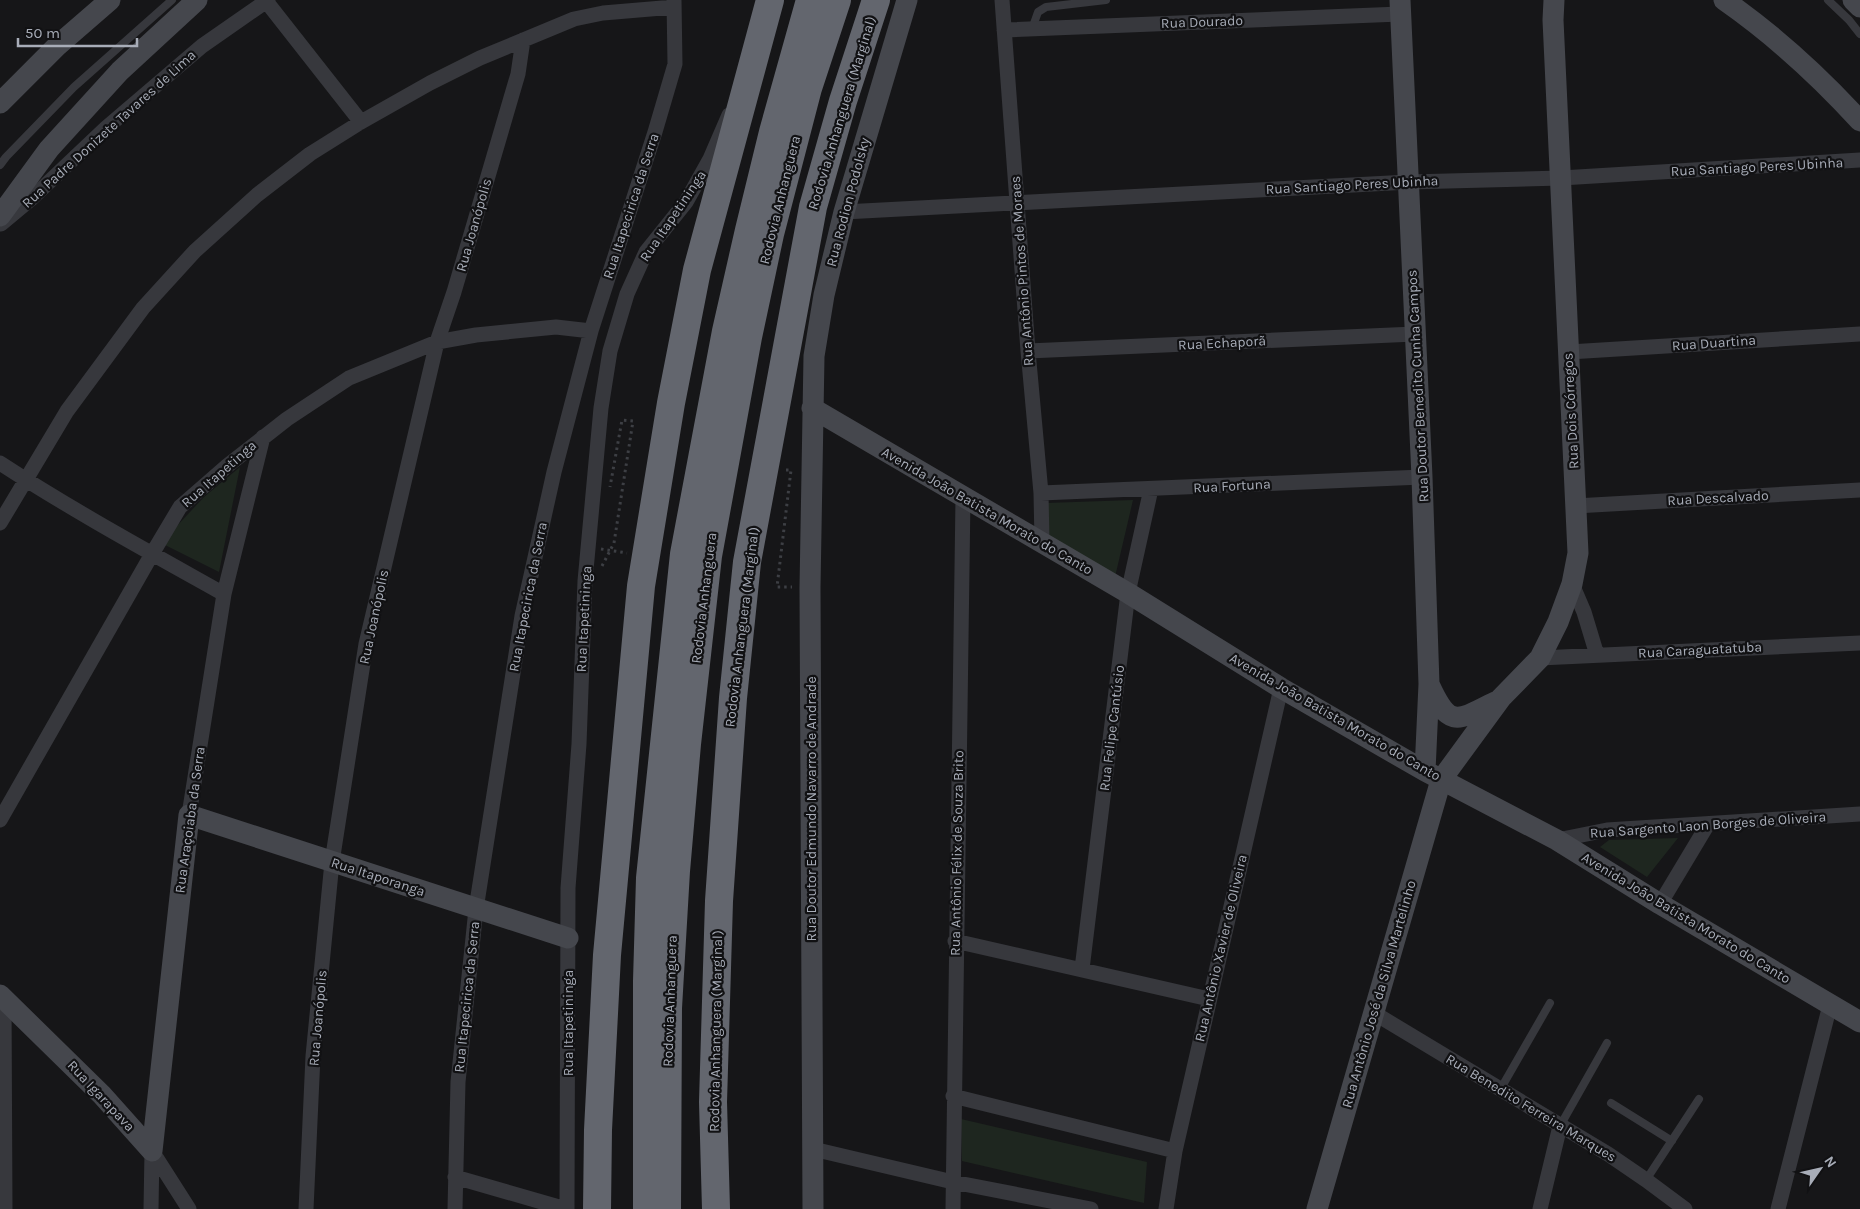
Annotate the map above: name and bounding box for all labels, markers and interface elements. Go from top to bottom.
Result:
street label: Rua Dourado [1161,12,1243,32]
street label: Rodovia Anhanguera (Marginal) [804,14,880,212]
scale bar [18,15,136,47]
text: 50 m [25,24,60,42]
street label: Rua Padre Donizete Tavares de Lima [19,46,199,212]
street label: Rua Itapecirica da Serra [599,131,663,281]
street label: Rodovia Anhanguera [756,134,804,266]
street label: Rua Rodion Podolsky [823,135,874,268]
street label: Rua Santiago Peres Ubinha [1670,154,1844,180]
street label: Rua Itapetininga [636,167,710,265]
street label: Rua Santiago Peres Ubinha [1265,172,1439,198]
street label: Rua Antônio Pintos de Moraes [1007,175,1037,367]
street label: Rua Joanópolis [453,176,495,274]
street label: Rua Doutor Benedito Cunha Campos [1403,269,1433,503]
street label: Rua Echaporã [1178,332,1266,354]
street label: Rua Duartina [1671,332,1757,354]
street label: Rua Dois Córregos [1559,352,1583,470]
street label: Rua Itapetinga [178,437,260,511]
street label: Avenida João Batista Morato do Canto [878,443,1096,579]
street label: Rua Fortuna [1193,475,1271,497]
street label: Rua Descalvado [1667,487,1769,509]
street label: Rua Itapecirica da Serra [505,521,551,673]
street label: Rodovia Anhanguera (Marginal) [721,526,763,728]
street label: Rodovia Anhanguera [688,532,720,664]
street label: Rua Itapetininga [573,565,595,673]
street label: Rua Joanópolis [356,568,392,666]
street label: Rua Caraguatatuba [1638,638,1762,662]
street label: Avenida João Batista Morato do Canto [1226,649,1444,785]
street label: Rua Felipe Cantúsio [1096,664,1128,792]
street label: Rua Doutor Edmundo Navarro de Andrade [803,676,820,942]
street label: Rua Araçoiaba da Serra [171,746,209,894]
street label: Rua Antônio Félix de Souza Brito [947,750,967,956]
street label: Rua Sargento Laon Borges de Oliveira [1589,808,1827,842]
street label: Avenida João Batista Morato do Canto [1578,849,1794,987]
street label: Rua Antônio Xavier de Oliveira [1191,853,1251,1043]
street label: Rua Itaporanga [329,854,427,900]
street label: Rua Antônio José da Silva Martelinho [1338,878,1420,1110]
street label: Rua Itapecirica da Serra [451,921,483,1073]
street label: Rodovia Anhanguera (Marginal) [706,930,726,1132]
street label: Rodovia Anhanguera [659,935,681,1067]
street label: Rua Joanópolis [305,969,331,1067]
street label: Rua Itapetininga [560,970,577,1076]
street label: Rua Benedito Ferreira Marques [1443,1050,1619,1166]
street label: Rua Igarapava [64,1057,138,1135]
north arrow [1795,1144,1845,1194]
text: N [1821,1153,1840,1171]

